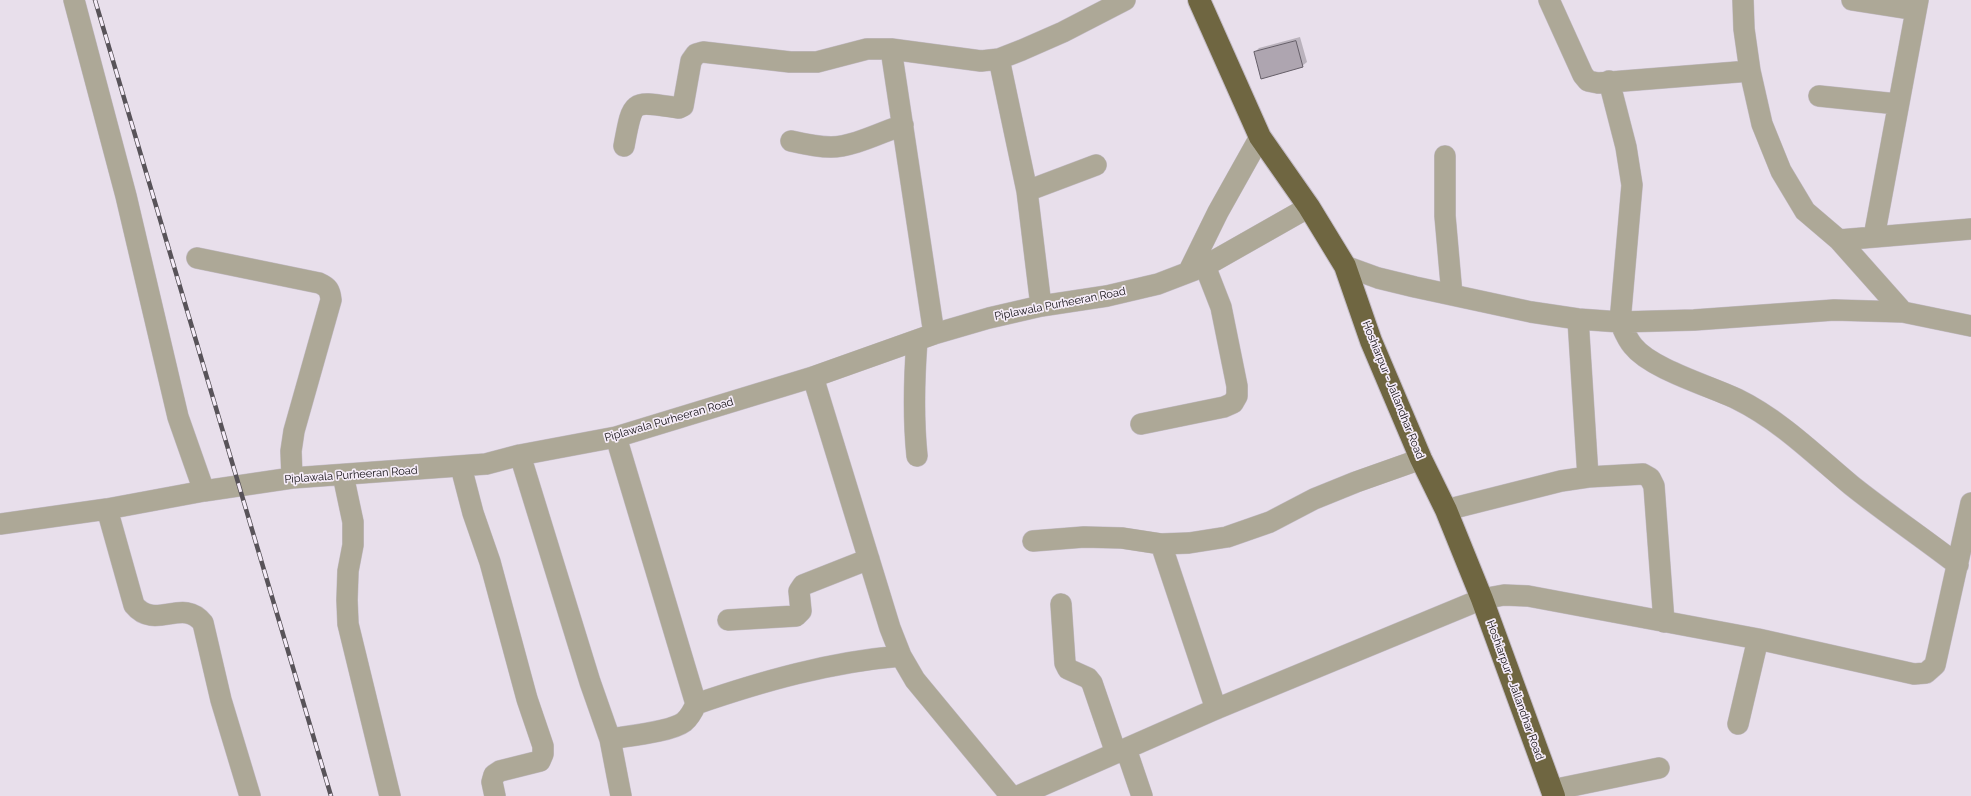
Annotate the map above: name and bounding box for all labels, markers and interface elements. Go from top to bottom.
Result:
street label: Piplawala Purheeran Road [993,285,1127,323]
street label: Hoshiarpur - Jallandhar Road [1359,319,1427,461]
street label: Piplawala Purheeran Road [603,395,735,445]
street label: Piplawala Purheeran Road [284,464,418,486]
street label: Hoshiarpur - Jallandhar Road [1484,618,1546,762]

